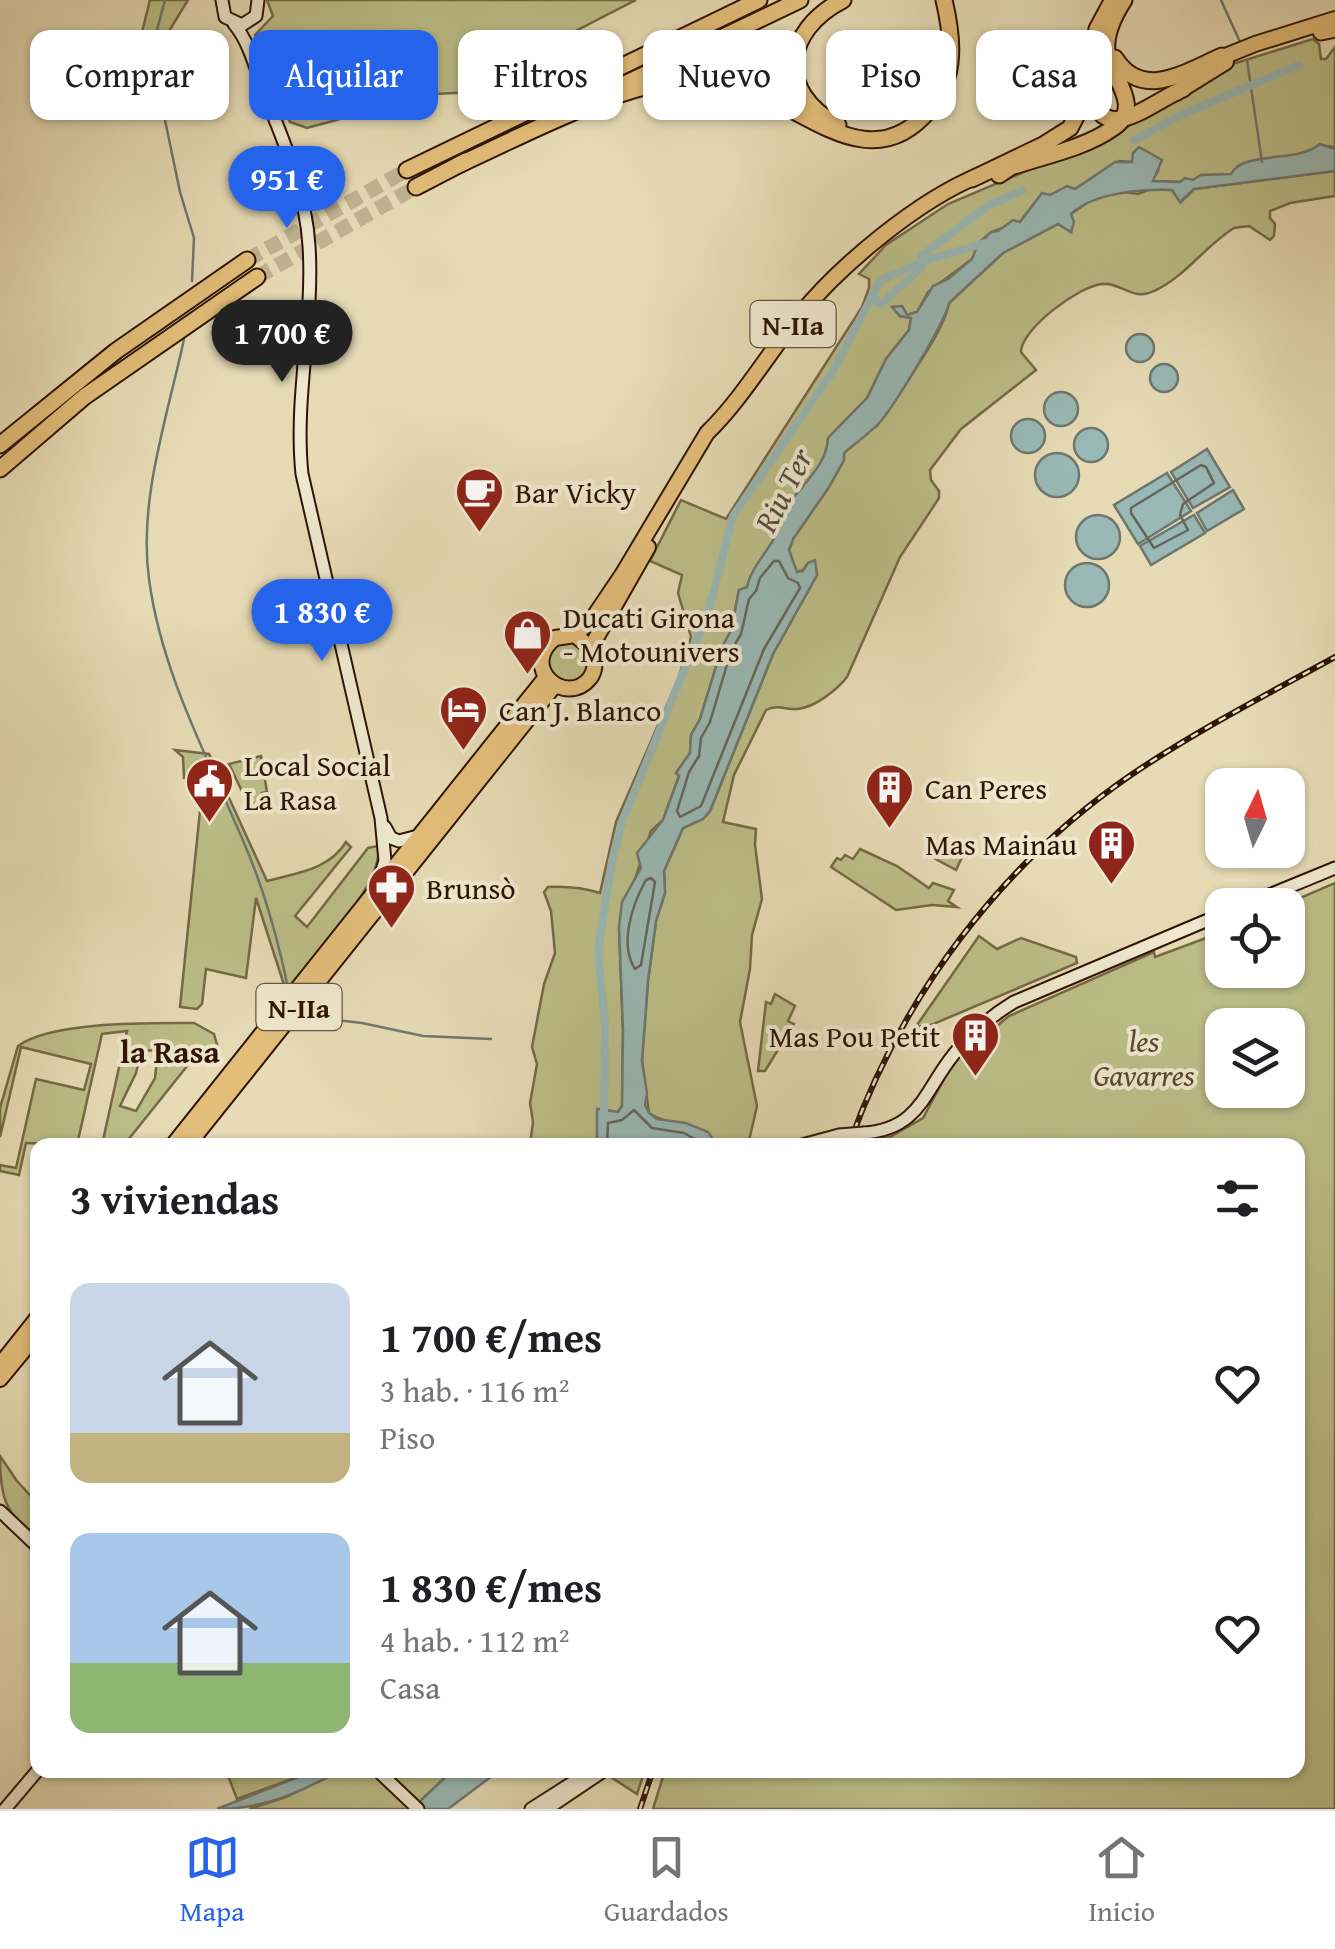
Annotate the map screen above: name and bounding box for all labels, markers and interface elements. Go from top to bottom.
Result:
chip: Comprar [30,30,229,120]
chip: Alquilar [249,30,438,120]
chip: Filtros [458,30,623,120]
chip: Nuevo [643,30,806,120]
chip: Piso [826,30,956,120]
chip: Casa [976,30,1112,120]
pin: 951 € [217,146,357,231]
text: 951 € [250,155,324,202]
pin: 1 700 € [190,300,374,385]
road number: N-IIa [750,301,836,347]
text: 1 700 € [234,309,330,356]
water label: Riu Ter [741,439,825,541]
cafe icon: Bar Vicky [454,466,506,534]
place label: Bar Vicky [515,470,636,514]
pin: 1 830 € [230,579,414,664]
text: 1 830 € [274,588,370,635]
place label: Ducati Girona - Motounivers [563,595,740,673]
shop icon: Ducati Girona - Motounivers [502,608,554,676]
hotel icon: Can J. Blanco [438,684,490,752]
place label: Can J. Blanco [499,688,661,732]
place label: Local Social La Rasa [244,743,391,821]
public building icon: Local Social La Rasa [183,756,235,824]
building icon: Can Peres [864,762,916,830]
place label: Can Peres [925,766,1047,810]
north arrow [1205,768,1305,868]
map controls [1205,768,1305,1108]
building icon: Mas Mainau [1086,818,1138,886]
place label: Mas Mainau [925,822,1078,866]
pharmacy icon: Brunsò [365,862,417,930]
place label: Brunsò [426,866,516,910]
button: locate [1205,888,1305,988]
road number: N-IIa [256,984,342,1030]
button: layers [1205,1008,1305,1108]
building icon: Mas Pou Petit [949,1010,1001,1078]
place label: Mas Pou Petit [769,1014,940,1058]
park label: les Gavarres [1093,1019,1195,1097]
district label: la Rasa [120,1028,220,1075]
text: 3 viviendas [70,1168,279,1229]
icon: filters [1210,1171,1265,1226]
text: 1 700 €/mes [380,1306,602,1367]
icon: home [150,1323,270,1443]
icon: heart [1210,1356,1265,1411]
text: 3 hab. · 116 m² [380,1367,569,1414]
text: Piso [380,1414,435,1461]
text: 1 830 €/mes [380,1556,602,1617]
icon: home [150,1573,270,1693]
icon: heart [1210,1606,1265,1661]
text: 4 hab. · 112 m² [380,1617,569,1664]
text: Casa [380,1664,440,1711]
tab: Mapa [180,1830,244,1931]
tab: Guardados [604,1830,729,1931]
tab: Inicio [1088,1830,1155,1931]

